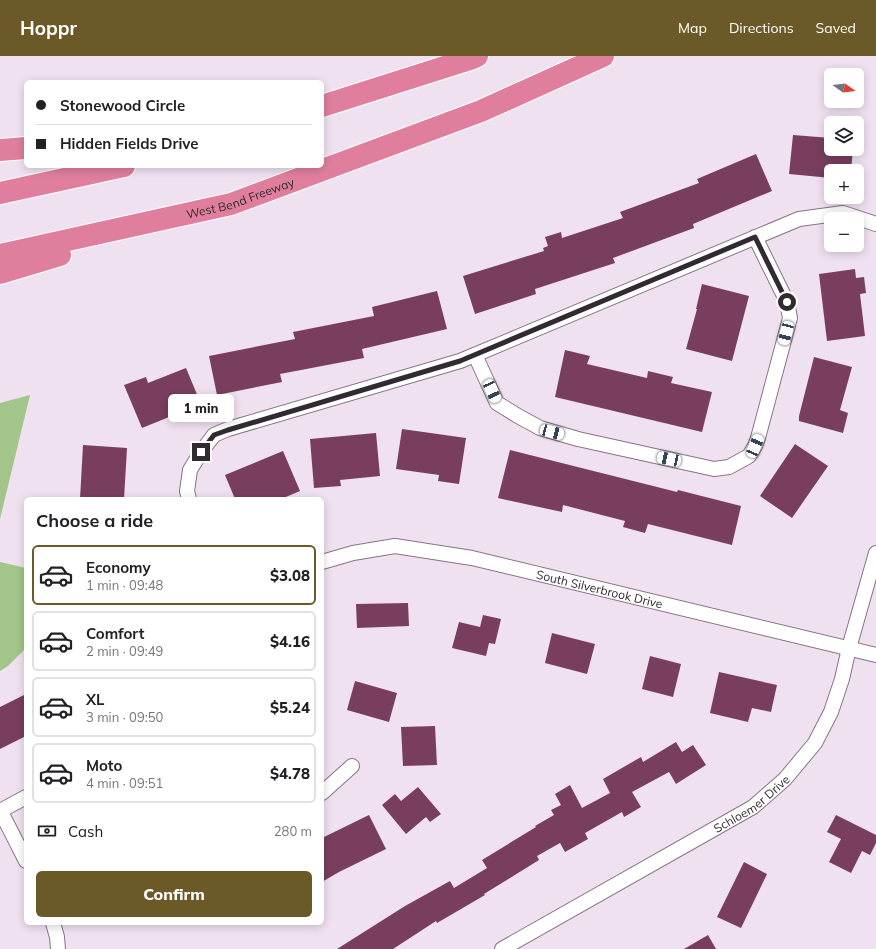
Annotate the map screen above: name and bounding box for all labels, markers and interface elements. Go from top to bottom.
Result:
text: Hoppr [20,16,77,40]
text: Map [678,19,707,37]
text: Directions [729,19,794,37]
text: Saved [816,19,856,37]
north arrow [824,68,864,108]
map controls [824,68,864,252]
text: Stonewood Circle [60,96,185,115]
button: layers [824,116,864,156]
text: Hidden Fields Drive [60,134,199,153]
button: + [824,164,864,204]
street label: West Bend Freeway [185,174,297,221]
button: − [824,212,864,252]
route start [778,293,796,311]
car [777,320,795,346]
car [481,378,503,404]
callout: 1 min [168,394,234,422]
text: 1 min [184,400,218,416]
car [539,423,565,441]
car [745,433,765,459]
route end [192,443,210,461]
car [656,451,682,467]
text: Choose a ride [36,509,153,532]
icon: car [38,557,74,593]
text: Economy [86,558,151,577]
text: $3.08 [270,566,310,585]
street label: South Silverbrook Drive [535,566,664,611]
text: 1 min · 09:48 [86,577,163,593]
icon: car [38,623,74,659]
text: Comfort [86,624,144,643]
text: $4.16 [270,632,310,651]
text: 2 min · 09:49 [86,643,163,659]
icon: car [38,689,74,725]
text: XL [86,690,104,709]
text: $5.24 [270,698,310,717]
text: 3 min · 09:50 [86,709,163,725]
icon: car [38,755,74,791]
text: Moto [86,756,122,775]
text: $4.78 [270,764,310,783]
street label: Schloemer Drive [711,771,792,835]
text: 4 min · 09:51 [86,775,163,791]
icon: cash [36,820,58,842]
text: Cash [68,822,103,841]
text: 280 m [274,823,312,839]
button: Confirm [36,871,312,917]

